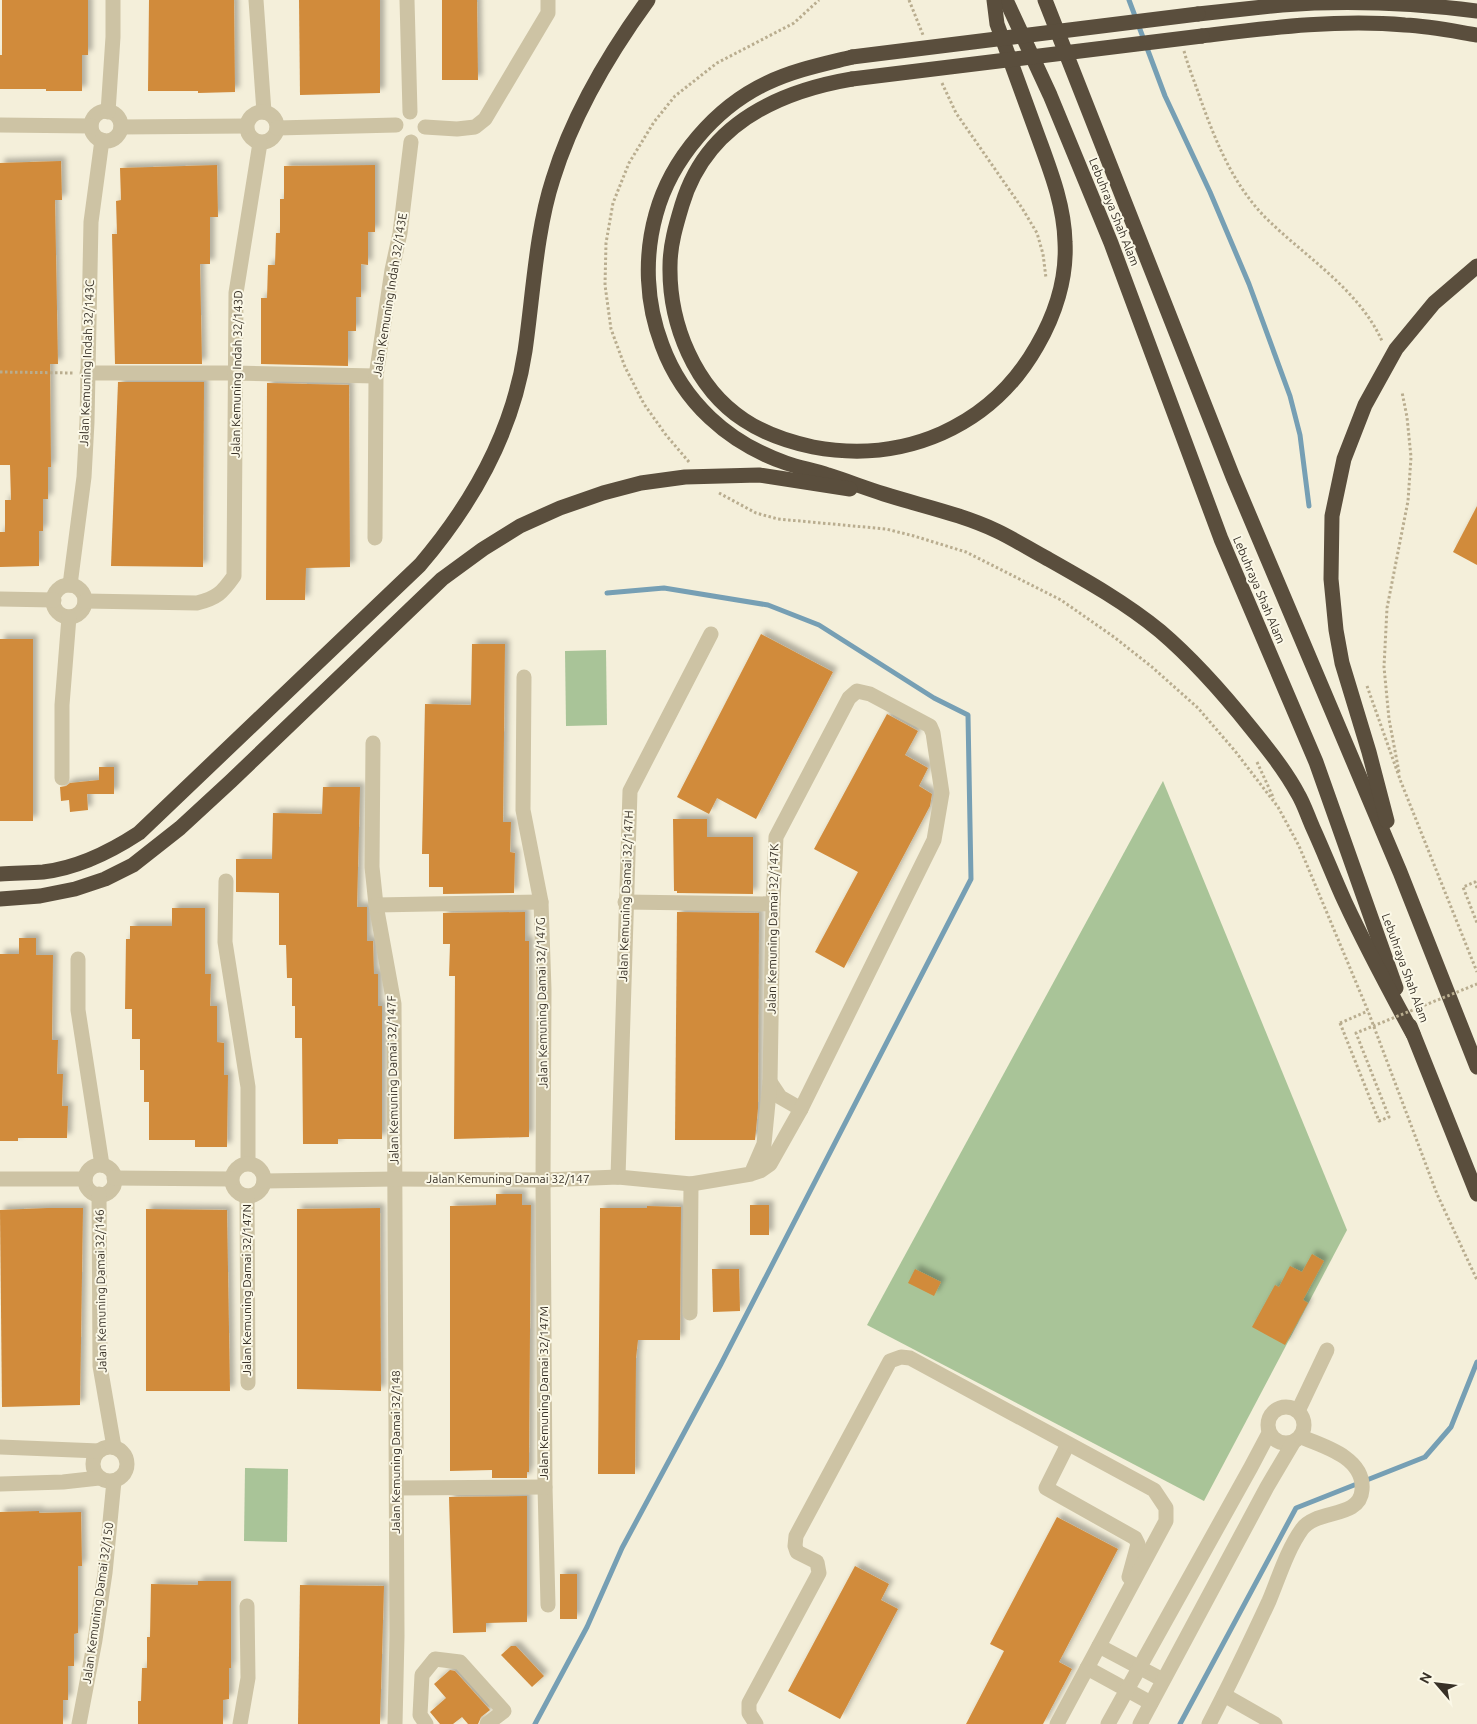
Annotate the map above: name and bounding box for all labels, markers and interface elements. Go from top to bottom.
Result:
street label: Lebuhraya Shah Alam [1087,156,1142,268]
street label: Jalan Kemuning Indah 32/143E [370,212,409,378]
street label: Jalan Kemuning Indah 32/143C [77,279,96,446]
street label: Jalan Kemuning Indah 32/143D [229,290,244,458]
street label: Lebuhraya Shah Alam [1231,534,1288,645]
street label: Jalan Kemuning Damai 32/147H [616,810,635,982]
street label: Jalan Kemuning Damai 32/147K [765,843,781,1014]
street label: Lebuhraya Shah Alam [1380,911,1431,1024]
street label: Jalan Kemuning Damai 32/147G [534,917,549,1089]
street label: Jalan Kemuning Damai 32/147F [385,995,400,1165]
street label: Jalan Kemuning Damai 32/147 [426,1172,590,1185]
street label: Jalan Kemuning Damai 32/147N [240,1204,253,1376]
street label: Jalan Kemuning Damai 32/146 [93,1209,108,1373]
street label: Jalan Kemuning Damai 32/147M [537,1306,550,1480]
street label: Jalan Kemuning Damai 32/148 [389,1370,402,1534]
street label: Jalan Kemuning Damai 32/150 [80,1521,115,1685]
north arrow [1412,1659,1462,1709]
text: N [1416,1670,1435,1686]

